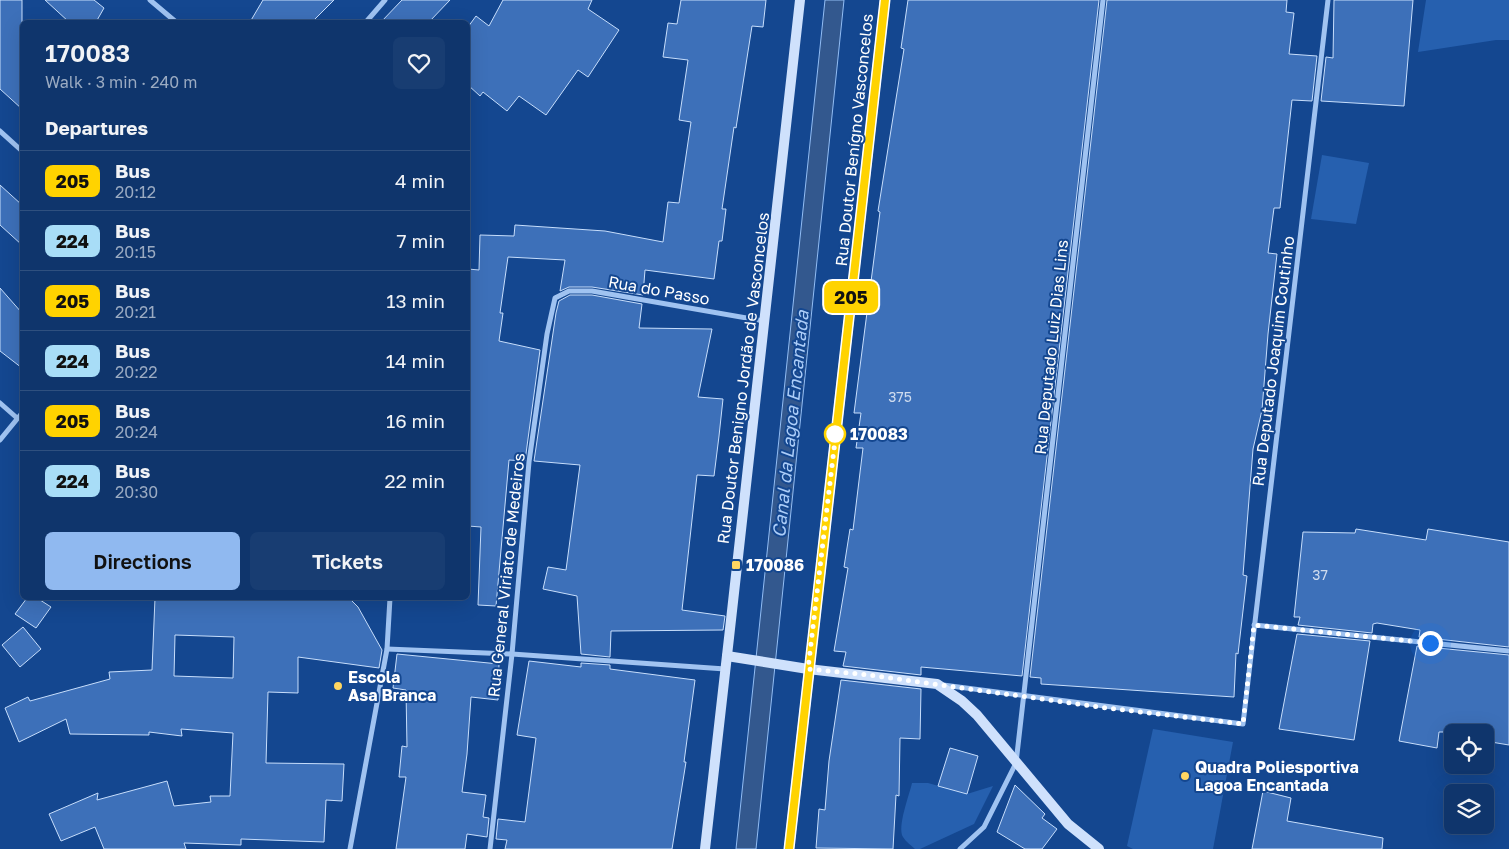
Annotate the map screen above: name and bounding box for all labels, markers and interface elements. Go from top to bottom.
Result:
street label: Rua Doutor Benígno Vasconcelos [831,13,877,267]
button: heart [393,37,445,89]
text: 170083 [45,38,130,67]
text: Walk · 3 min · 240 m [45,72,197,92]
text: Departures [45,116,148,139]
text: Bus [115,159,150,182]
text: 4 min [395,169,445,192]
text: 205 [56,170,89,192]
text: 20:12 [115,182,156,202]
street label: Rua Doutor Benigno Jordão de Vasconcelos [713,211,773,545]
text: Bus [115,219,150,242]
text: 7 min [397,229,445,252]
text: 224 [56,230,89,252]
street label: Rua Deputado Joaquim Coutinho [1248,235,1298,487]
street label: Rua Deputado Luiz Dias Lins [1030,239,1072,455]
text: 20:15 [115,242,156,262]
street label: Rua do Passo [607,271,711,309]
text: Bus [115,279,150,302]
line badge: 205 [822,281,880,313]
text: 205 [834,286,868,308]
text: 13 min [386,289,445,312]
text: 205 [56,290,89,312]
text: 20:21 [115,302,156,322]
water label: Canal da Lagoa Encantada [767,308,813,539]
text: Bus [115,339,150,362]
text: 14 min [386,349,445,372]
text: 224 [56,350,89,372]
text: 20:22 [115,362,158,382]
house number: 375 [888,388,912,405]
text: Bus [115,399,150,422]
text: 16 min [386,409,445,432]
text: 205 [56,410,89,432]
text: 20:24 [115,422,158,442]
marker: 170083 [824,423,846,445]
place label: 170083 [850,424,908,444]
street label: Rua General Viriato de Medeiros [483,452,529,698]
text: Bus [115,459,150,482]
text: 22 min [385,469,445,492]
text: 224 [56,470,89,492]
text: 20:30 [115,482,158,502]
button: Directions [45,532,240,590]
button: Tickets [250,532,445,590]
place label: 170086 [746,555,804,575]
marker: 170086 [730,559,742,571]
house number: 37 [1312,566,1328,583]
your location [1418,631,1443,656]
place label: Escola Asa Branca [348,667,436,705]
marker: Escola Asa Branca [332,680,344,692]
map controls [1444,724,1494,834]
button: locate [1444,724,1494,774]
place label: Quadra Poliesportiva Lagoa Encantada [1195,757,1359,795]
marker: Quadra Poliesportiva Lagoa Encantada [1179,770,1191,782]
button: layers [1444,784,1494,834]

